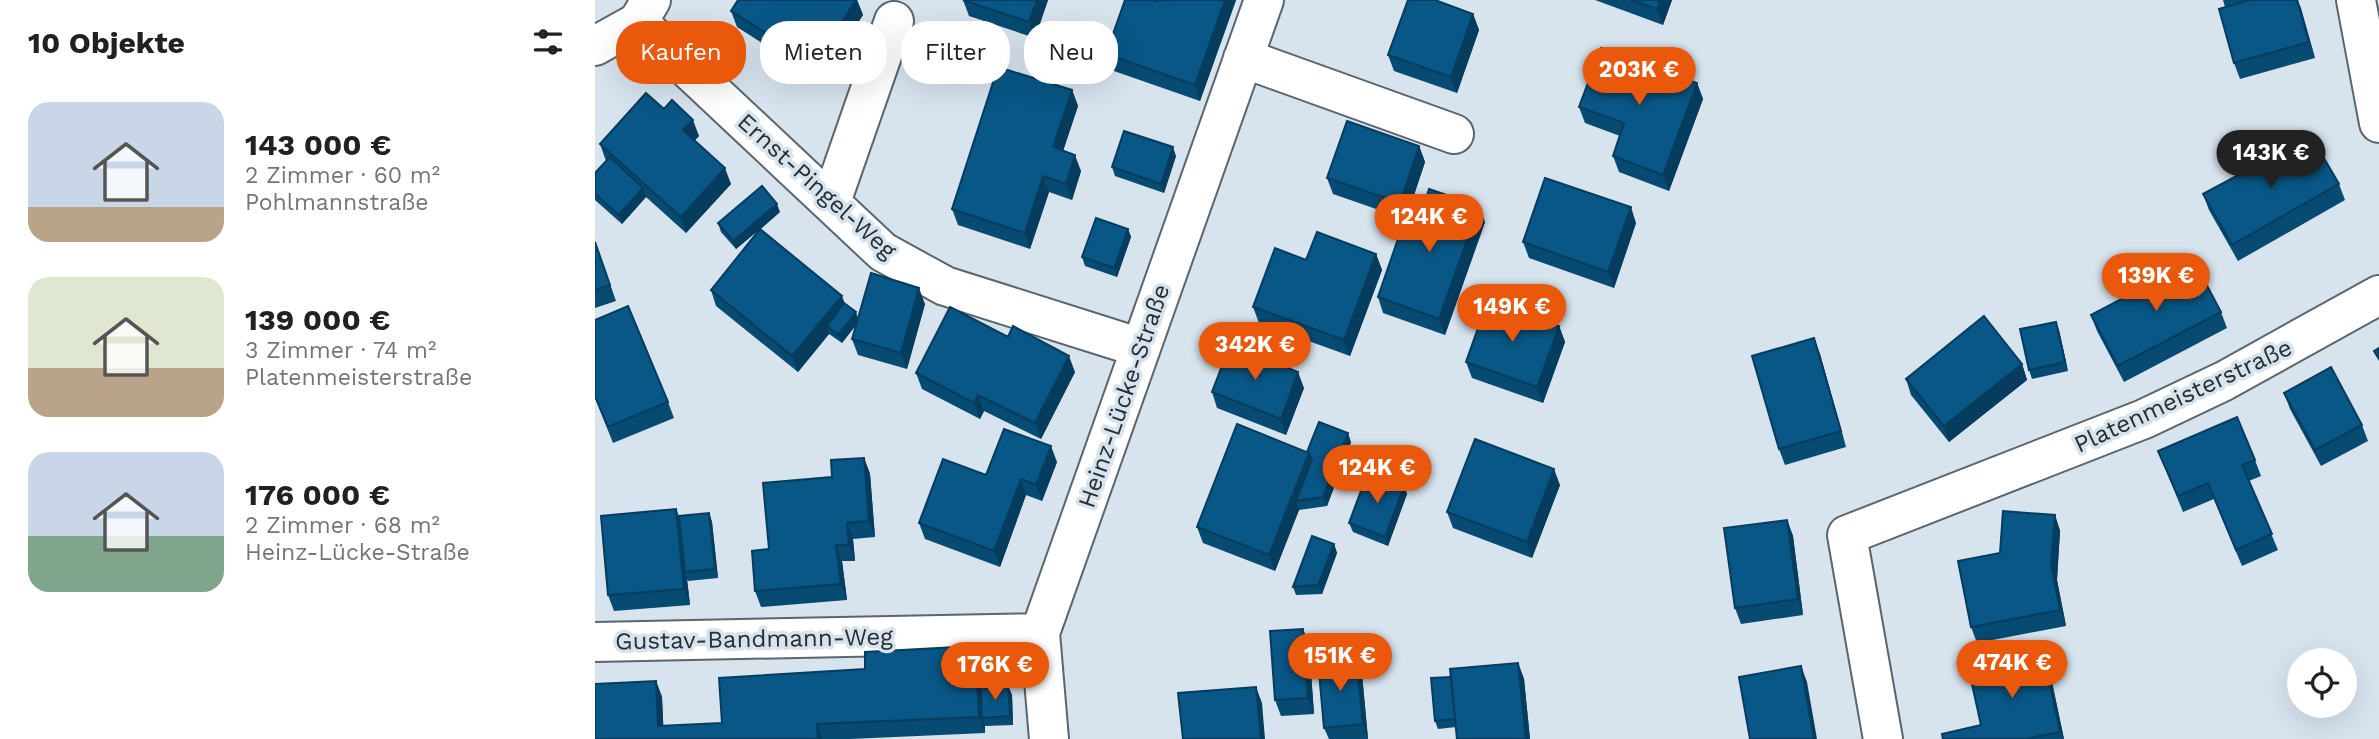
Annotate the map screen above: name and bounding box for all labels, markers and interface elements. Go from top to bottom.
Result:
chip: Kaufen [616,21,746,84]
chip: Mieten [760,21,887,84]
chip: Filter [901,21,1010,84]
chip: Neu [1024,21,1118,84]
icon: filters [529,23,567,61]
text: 10 Objekte [28,25,185,60]
pin: 203K € [1582,48,1696,107]
text: 203K € [1599,56,1679,83]
street label: Ernst-Pingel-Weg [732,107,902,265]
text: 143 000 € [245,127,391,162]
icon: home [84,130,168,214]
pin: 143K € [2214,130,2328,190]
text: 143K € [2233,139,2309,166]
text: 2 Zimmer · 60 m² [245,162,440,189]
text: Pohlmannstraße [245,189,429,216]
pin: 124K € [1372,194,1486,254]
text: 124K € [1391,203,1467,230]
pin: 139K € [2099,254,2213,313]
text: 139K € [2118,262,2194,289]
street label: Heinz-Lücke-Straße [1073,281,1175,511]
pin: 149K € [1455,284,1569,344]
text: 149K € [1473,293,1551,320]
text: 139 000 € [245,302,390,337]
icon: home [84,305,168,389]
pin: 342K € [1198,322,1312,382]
text: 342K € [1215,331,1295,358]
street label: Platenmeisterstraße [2070,333,2296,459]
text: 3 Zimmer · 74 m² [245,337,436,364]
text: Platenmeisterstraße [245,364,472,391]
pin: 124K € [1320,446,1434,505]
text: 124K € [1339,454,1415,481]
text: 176 000 € [245,477,390,512]
icon: home [84,480,168,564]
text: 2 Zimmer · 68 m² [245,512,440,539]
text: Heinz-Lücke-Straße [245,539,470,566]
street label: Gustav-Bandmann-Weg [615,623,893,655]
pin: 151K € [1283,634,1397,693]
pin: 474K € [1955,640,2069,700]
pin: 176K € [938,642,1052,702]
text: 151K € [1304,642,1376,669]
map controls [2287,648,2357,718]
button: locate [2287,648,2357,718]
text: 474K € [1972,649,2052,676]
text: 176K € [957,651,1033,678]

